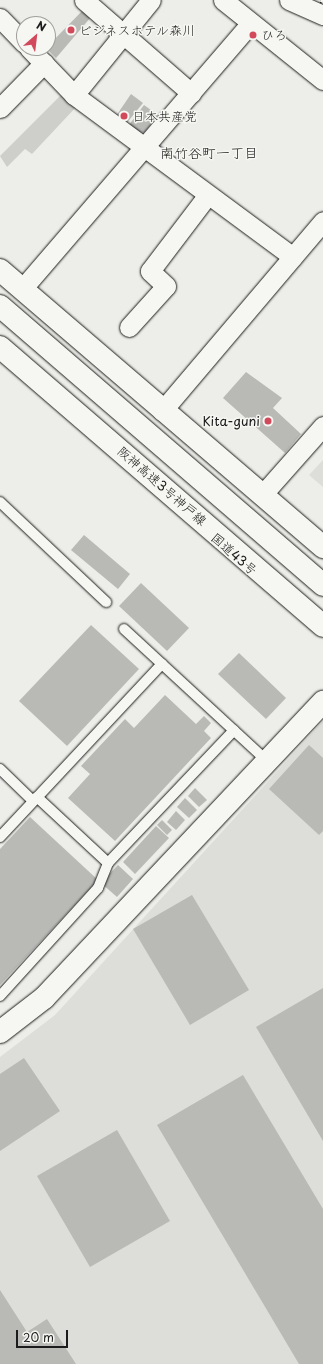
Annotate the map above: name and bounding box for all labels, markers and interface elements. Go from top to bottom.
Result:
north arrow [16,16,56,56]
text: N [34,16,49,35]
place label: ビジネスホテル森川 [79,22,196,38]
marker: ビジネスホテル森川 [66,25,76,35]
place label: ひろ [261,27,287,43]
marker: ひろ [248,30,258,40]
place label: 日本共産党 [132,108,197,124]
marker: 日本共産党 [119,111,129,121]
district label: 南竹谷町一丁目 [160,145,258,161]
place label: Kita-guni [202,413,260,429]
marker: Kita-guni [263,416,273,426]
street label: 阪神高速3号神戸線 [114,443,210,529]
street label: 国道43号 [208,530,260,578]
scale bar [18,1322,70,1348]
text: 20 m [23,1328,54,1346]

